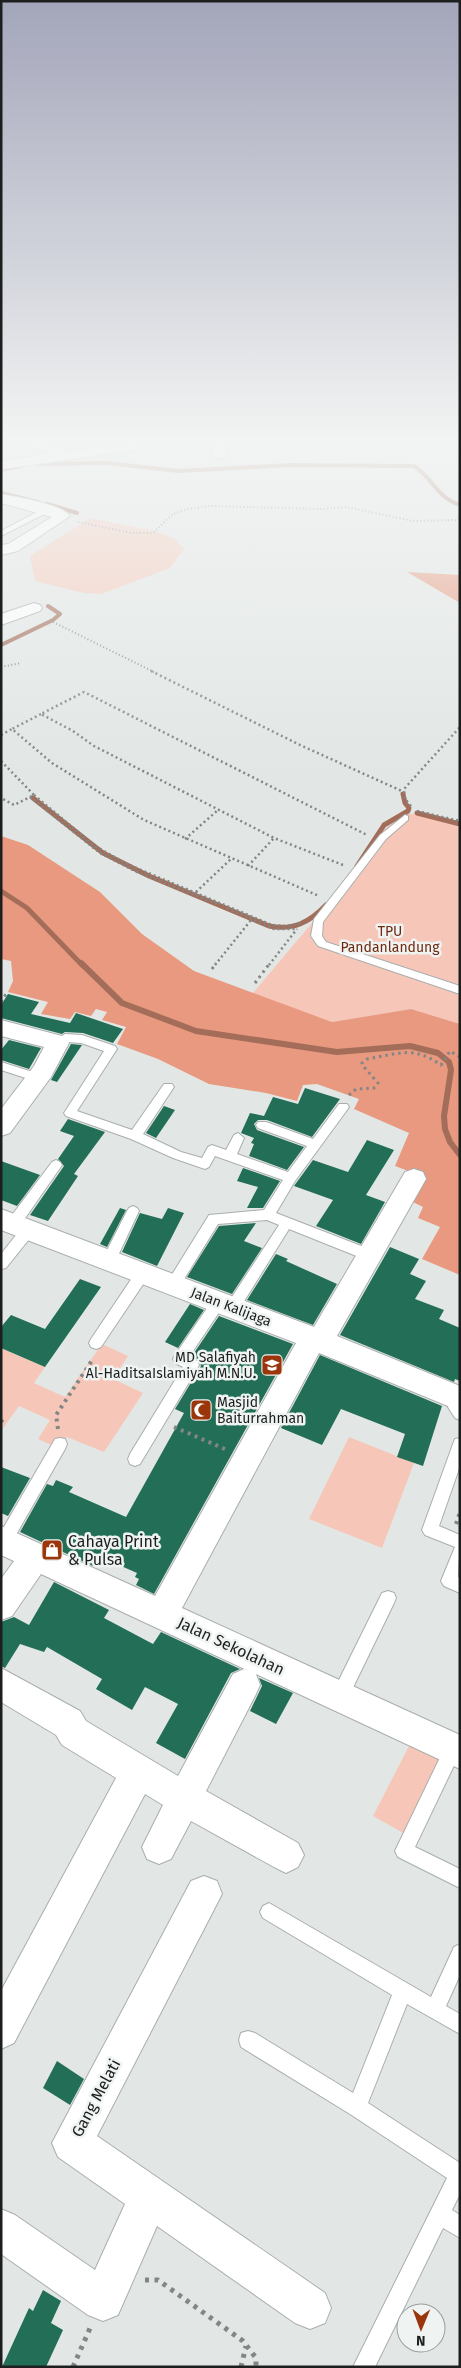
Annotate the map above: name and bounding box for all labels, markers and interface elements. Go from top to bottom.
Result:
park label: TPU Pandanlandung [340,923,440,956]
street label: Jalan Kalijaga [188,1284,274,1330]
place label: MD Salafiyah Al-HaditsaIslamiyah M.N.U. [86,1349,256,1382]
school or university icon: MD Salafiyah Al-HaditsaIslamiyah M.N.U. [260,1353,284,1377]
place label: Masjid Baiturrahman [217,1394,304,1427]
mosque icon: Masjid Baiturrahman [189,1398,213,1422]
place label: Cahaya Print & Pulsa [68,1532,159,1569]
shop icon: Cahaya Print & Pulsa [40,1538,64,1562]
street label: Jalan Sekolahan [174,1613,288,1679]
street label: Gang Melati [68,2056,124,2140]
north arrow [396,2303,446,2353]
text: N [416,2332,426,2349]

